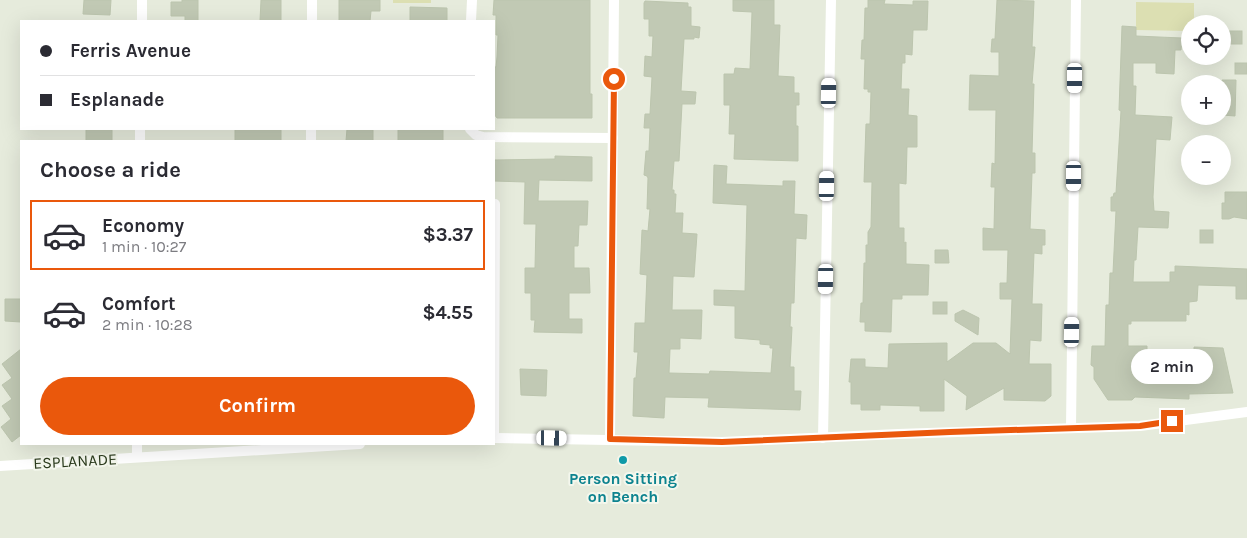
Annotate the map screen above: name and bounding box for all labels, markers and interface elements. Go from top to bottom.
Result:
map controls [1181,15,1231,185]
button: locate [1181,15,1231,65]
text: Ferris Avenue [70,40,191,62]
car [1067,63,1082,93]
route start [603,68,625,90]
button: + [1181,75,1231,125]
car [821,78,836,108]
text: Esplanade [70,89,164,111]
button: − [1181,135,1231,185]
text: Choose a ride [40,157,181,183]
car [1066,161,1081,191]
car [819,171,834,201]
icon: car [42,213,87,258]
text: Economy [102,215,184,237]
text: $3.37 [423,224,473,246]
text: 1 min · 10:27 [102,237,186,256]
car [818,264,833,294]
icon: car [42,291,87,336]
text: Comfort [102,293,176,315]
text: $4.55 [422,302,473,324]
text: 2 min · 10:28 [102,315,193,334]
car [1064,317,1079,347]
callout: 2 min [1131,348,1213,384]
text: 2 min [1150,357,1194,376]
button: Confirm [40,377,475,435]
route end [1161,410,1183,432]
car [536,430,567,446]
street label: ESPLANADE [33,449,117,473]
marker: Person Sitting on Bench [617,454,629,466]
place label: Person Sitting on Bench [569,469,677,506]

